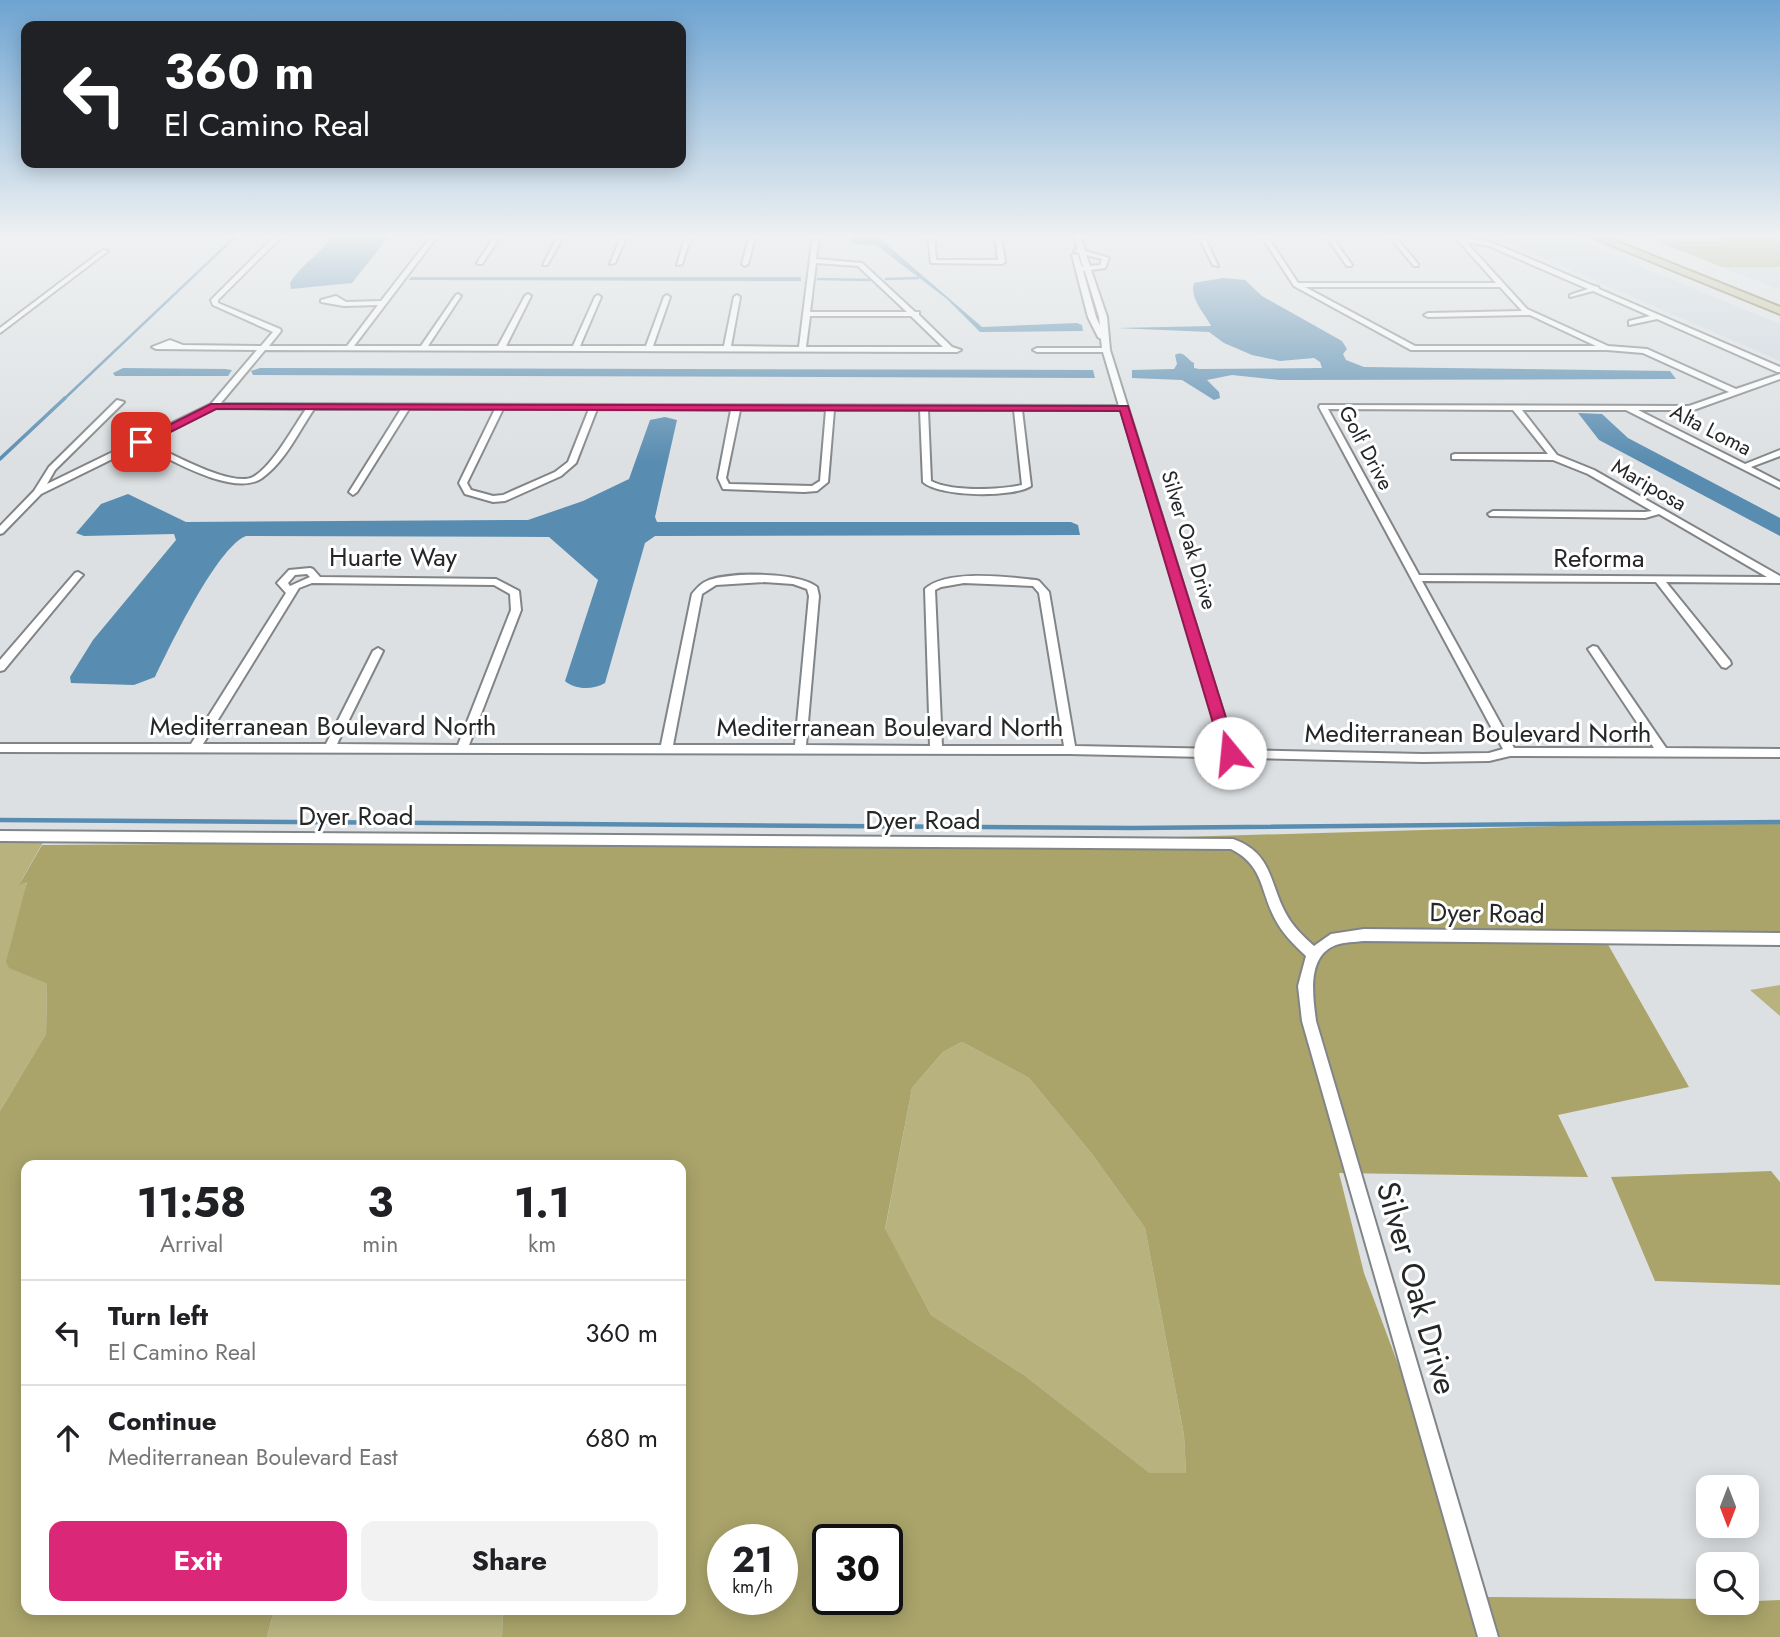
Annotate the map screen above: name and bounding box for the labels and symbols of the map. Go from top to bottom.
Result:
street label: Alta Loma [1665,397,1757,463]
street label: Golf Drive [1331,401,1401,496]
pin [111,412,171,472]
street label: Mariposa [1606,452,1692,518]
street label: Silver Oak Drive [1154,467,1224,613]
street label: Huarte Way [329,538,458,576]
street label: Reforma [1553,539,1645,577]
street label: Mediterranean Boulevard North [150,707,496,745]
street label: Mediterranean Boulevard North [717,708,1063,746]
street label: Mediterranean Boulevard North [1305,714,1651,752]
position arrow [1193,716,1267,790]
street label: Dyer Road [298,797,414,835]
street label: Dyer Road [865,801,981,839]
street label: Dyer Road [1429,893,1545,933]
street label: Silver Oak Drive [1365,1176,1469,1400]
north arrow [1696,1475,1759,1538]
speed limit sign: 30 [812,1524,903,1615]

